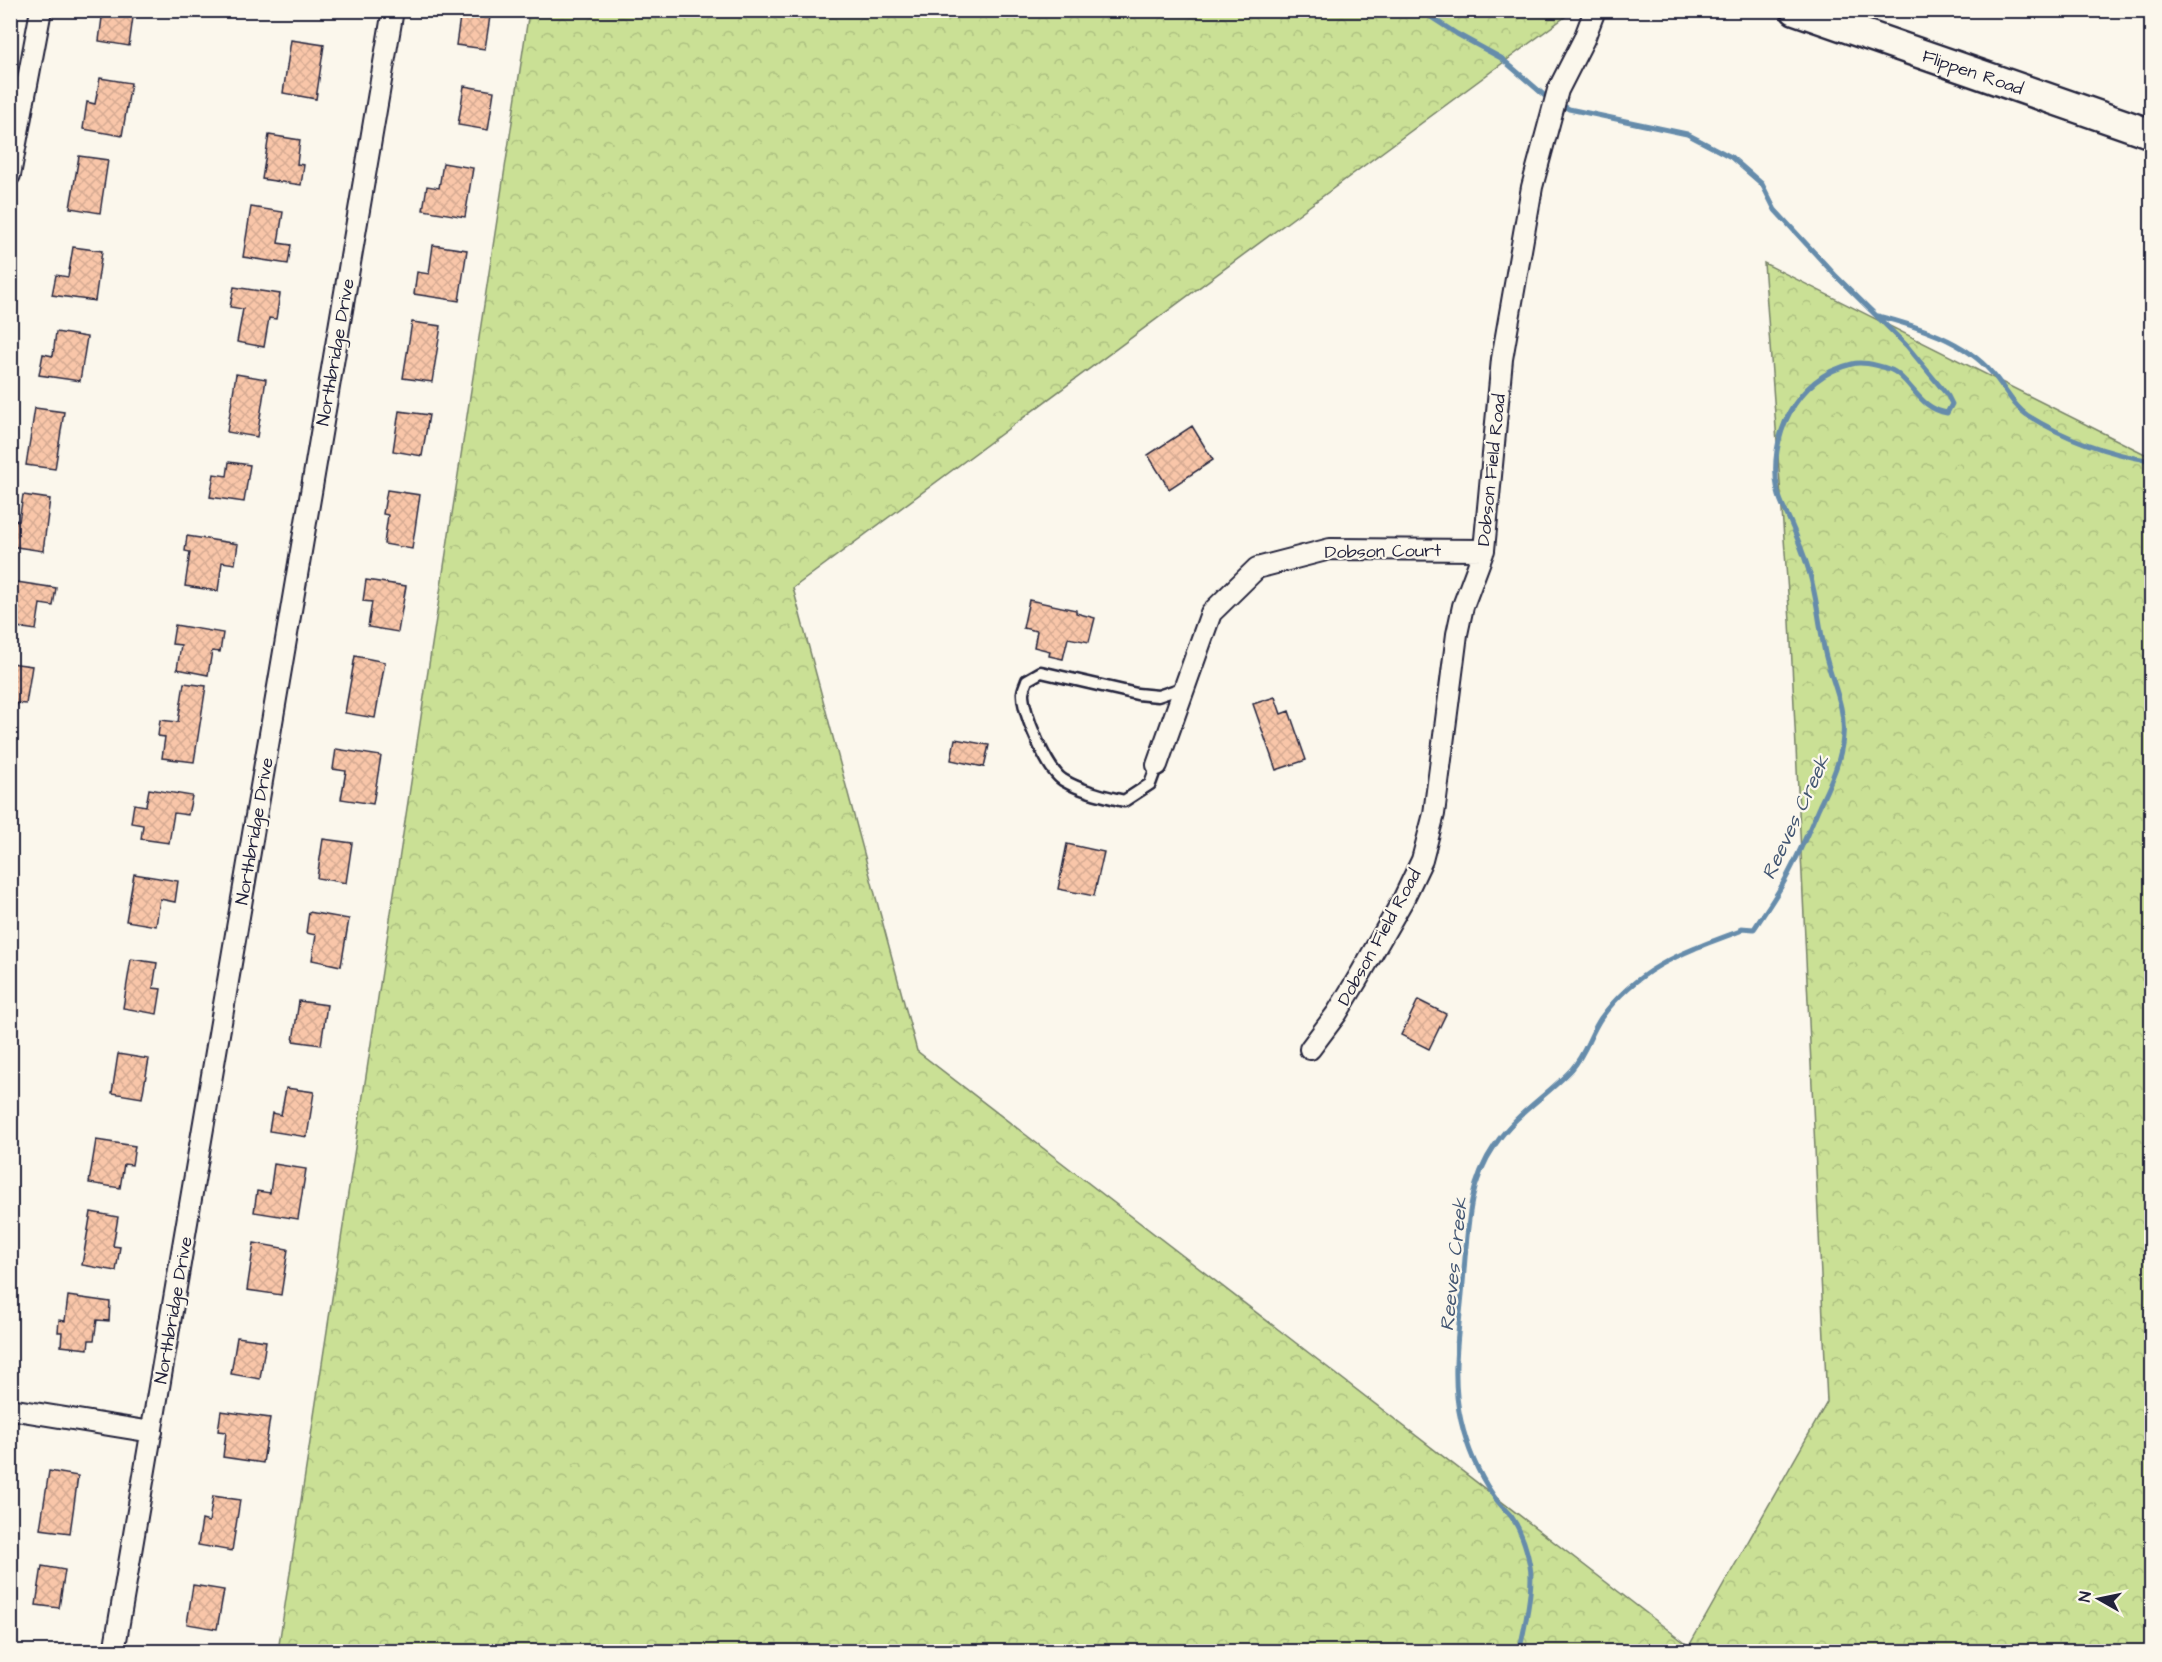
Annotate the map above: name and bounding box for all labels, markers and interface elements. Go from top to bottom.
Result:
street label: Flippen Road [1919,44,2027,101]
street label: Northbridge Drive [310,276,362,428]
street label: Dobson Field Road [1471,393,1512,547]
street label: Dobson Court [1325,538,1442,565]
water label: Reeves Creek [1755,750,1837,884]
street label: Northbridge Drive [229,755,281,907]
street label: Dobson Field Road [1331,864,1427,1010]
water label: Reeves Creek [1433,1195,1475,1332]
street label: Northbridge Drive [148,1234,200,1386]
north arrow [2069,1569,2129,1629]
text: N [2074,1590,2097,1603]

